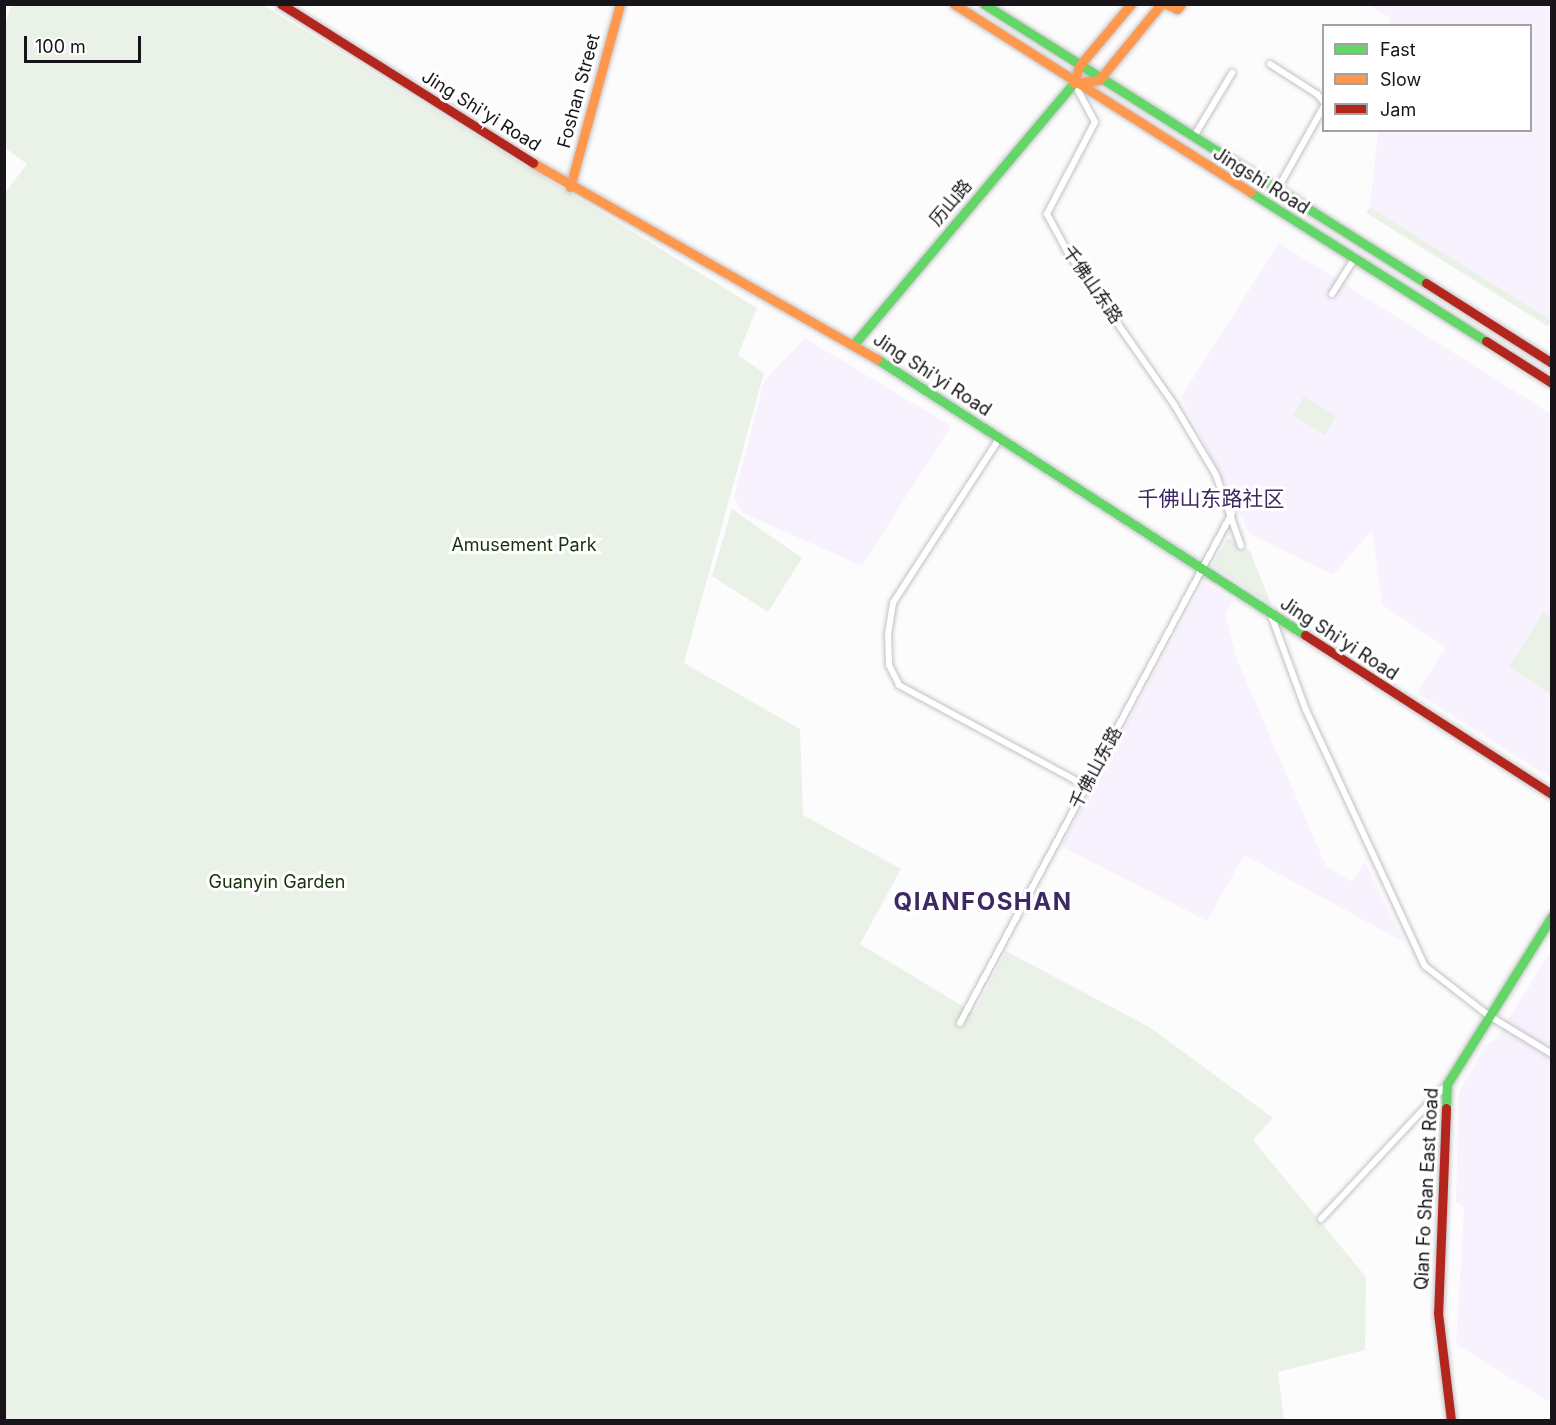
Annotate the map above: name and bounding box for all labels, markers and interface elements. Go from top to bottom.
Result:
scale bar [27,24,144,62]
legend [1322,24,1532,132]
street label: Foshan Street [553,31,605,151]
text: 100 m [35,36,86,57]
text: Fast [1380,39,1416,60]
street label: Jing Shi'yi Road [417,66,545,156]
text: Slow [1380,69,1421,90]
text: Jam [1380,99,1416,120]
street label: Jingshi Road [1209,143,1313,219]
street label: 历山路 [925,175,977,231]
street label: 千佛山东路 [1057,242,1127,328]
street label: Jing Shi'yi Road [869,329,995,421]
district label: 千佛山东路社区 [1138,486,1284,512]
park label: Amusement Park [451,534,597,556]
street label: Jing Shi'yi Road [1276,593,1402,685]
street label: 千佛山东路 [1065,723,1127,813]
park label: Guanyin Garden [209,871,345,893]
district label: QIANFOSHAN [893,888,1073,916]
street label: Qian Fo Shan East Road [1411,1087,1443,1291]

